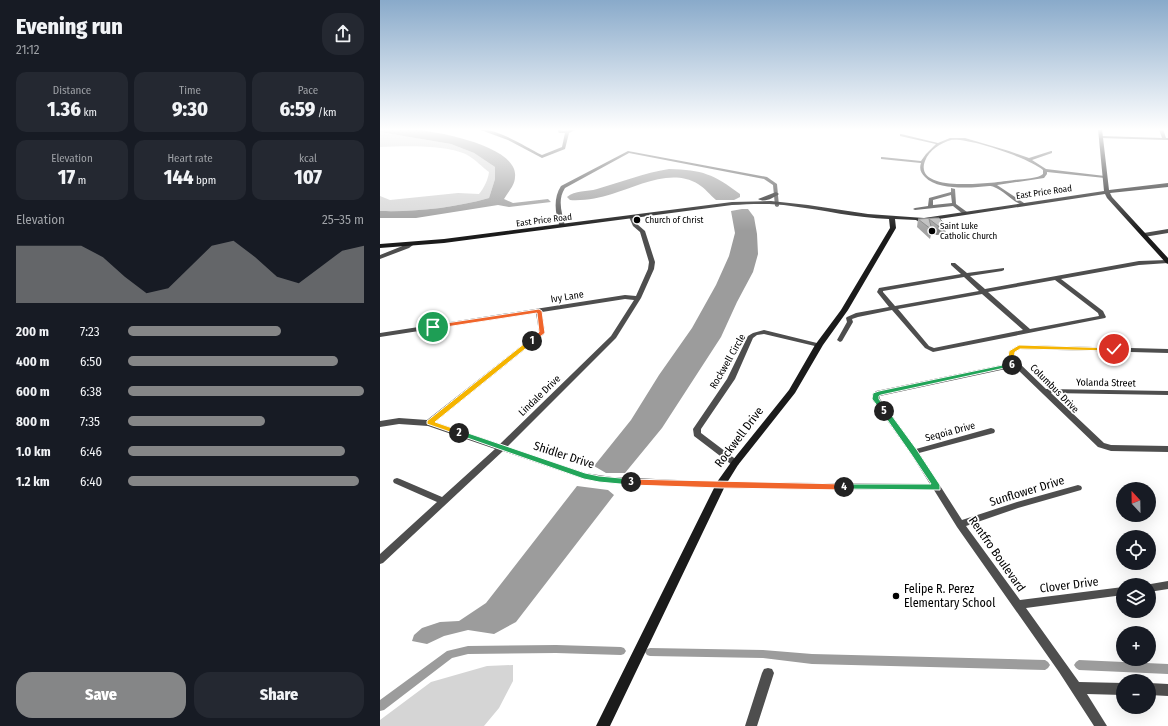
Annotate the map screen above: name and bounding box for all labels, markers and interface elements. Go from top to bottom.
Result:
text: Evening run [16,13,123,40]
button: share [322,13,364,55]
text: 21:12 [16,42,40,57]
text: Distance [53,84,91,97]
text: Time [179,84,201,97]
text: Pace [298,84,318,97]
text: 1.36 [47,97,81,121]
text: 9:30 [172,97,208,121]
text: 6:59 [279,97,315,121]
text: km [81,106,97,119]
text: /km [315,106,337,119]
text: Elevation [51,152,93,165]
text: Heart rate [167,152,213,165]
text: kcal [299,152,317,165]
text: 17 [58,165,75,189]
text: 144 [164,165,193,189]
text: 107 [294,165,322,189]
text: m [75,174,86,187]
text: bpm [193,174,216,187]
street label: East Price Road [1015,183,1073,201]
text: Elevation [16,212,65,227]
text: 25–35 m [322,212,364,227]
street label: East Price Road [515,212,573,228]
marker: Church of Christ [632,215,642,225]
place label: Church of Christ [645,215,704,225]
place label: Saint Luke Catholic Church [940,221,998,241]
marker: Saint Luke Catholic Church [927,226,937,236]
street label: Ivy Lane [550,288,585,306]
pin [416,310,450,344]
icon: arrive [422,316,444,338]
text: 200 m [16,324,49,339]
text: 7:23 [80,324,100,339]
pin: 1 [522,331,542,351]
street label: Rockwell Circle [707,332,748,391]
pin [1097,332,1131,366]
text: 1 [530,334,534,347]
icon: check [1103,338,1125,360]
text: 400 m [16,354,50,369]
text: 6:50 [80,354,102,369]
pin: 6 [1002,355,1022,375]
text: 6 [1009,358,1015,371]
street label: Columbus Drive [1027,362,1081,416]
street label: Lindale Drive [516,373,563,419]
street label: Yolanda Street [1076,376,1137,390]
text: 600 m [16,384,50,399]
text: 6:38 [80,384,102,399]
pin: 5 [874,401,894,421]
street label: Rockwell Drive [712,404,766,470]
text: 5 [881,404,887,417]
text: 800 m [16,414,50,429]
text: 7:35 [80,414,100,429]
street label: Seqoia Drive [924,419,977,444]
pin: 2 [449,423,469,443]
text: 2 [456,426,462,439]
street label: Shidler Drive [532,439,596,471]
text: 1.0 km [16,444,51,459]
text: 6:46 [80,444,102,459]
pin: 3 [621,472,641,492]
street label: Sunflower Drive [988,473,1066,509]
text: 1.2 km [16,474,50,489]
text: 6:40 [80,474,102,489]
text: 3 [628,475,634,488]
pin: 4 [834,477,854,497]
text: 4 [841,480,847,493]
north arrow [1116,482,1156,522]
map controls [1116,482,1156,714]
street label: Rentfro Boulevard [966,514,1028,594]
button: locate [1116,530,1156,570]
street label: Clover Drive [1039,574,1099,596]
button: layers [1116,578,1156,618]
place label: Felipe R. Perez Elementary School [904,582,995,610]
marker: Felipe R. Perez Elementary School [891,591,901,601]
button: + [1116,626,1156,666]
button: Save [16,672,186,718]
button: Share [194,672,364,718]
button: − [1116,674,1156,714]

